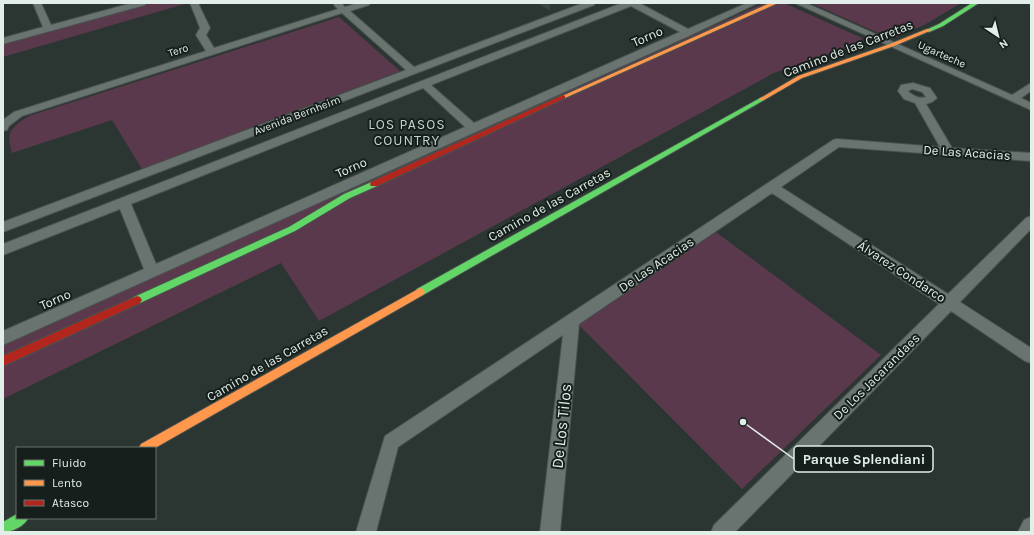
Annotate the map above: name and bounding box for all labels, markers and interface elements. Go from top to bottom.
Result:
north arrow [978,16,1018,56]
street label: Camino de las Carretas [781,17,915,80]
street label: Torno [629,23,665,50]
text: N [996,36,1010,51]
street label: Ugarteche [916,38,968,71]
street label: Tero [166,41,190,60]
street label: Avenida Bernheim [252,93,342,138]
district label: LOS PASOS COUNTRY [368,116,446,149]
street label: De Las Acacias [923,142,1011,163]
street label: Torno [333,154,369,181]
street label: Camino de las Carretas [485,164,613,244]
street label: De Las Acacias [616,234,697,295]
street label: Álvarez Condarco [855,236,950,305]
street label: Torno [37,286,73,313]
street label: Camino de las Carretas [204,322,331,404]
street label: De Los Jacarandaes [830,330,923,423]
street label: De Los Tilos [548,383,575,470]
callout: Parque Splendiani [794,446,933,472]
legend [16,447,156,519]
text: Parque Splendiani [803,451,925,468]
text: Fluido [52,456,86,470]
text: Lento [52,476,82,490]
text: Atasco [52,496,89,510]

